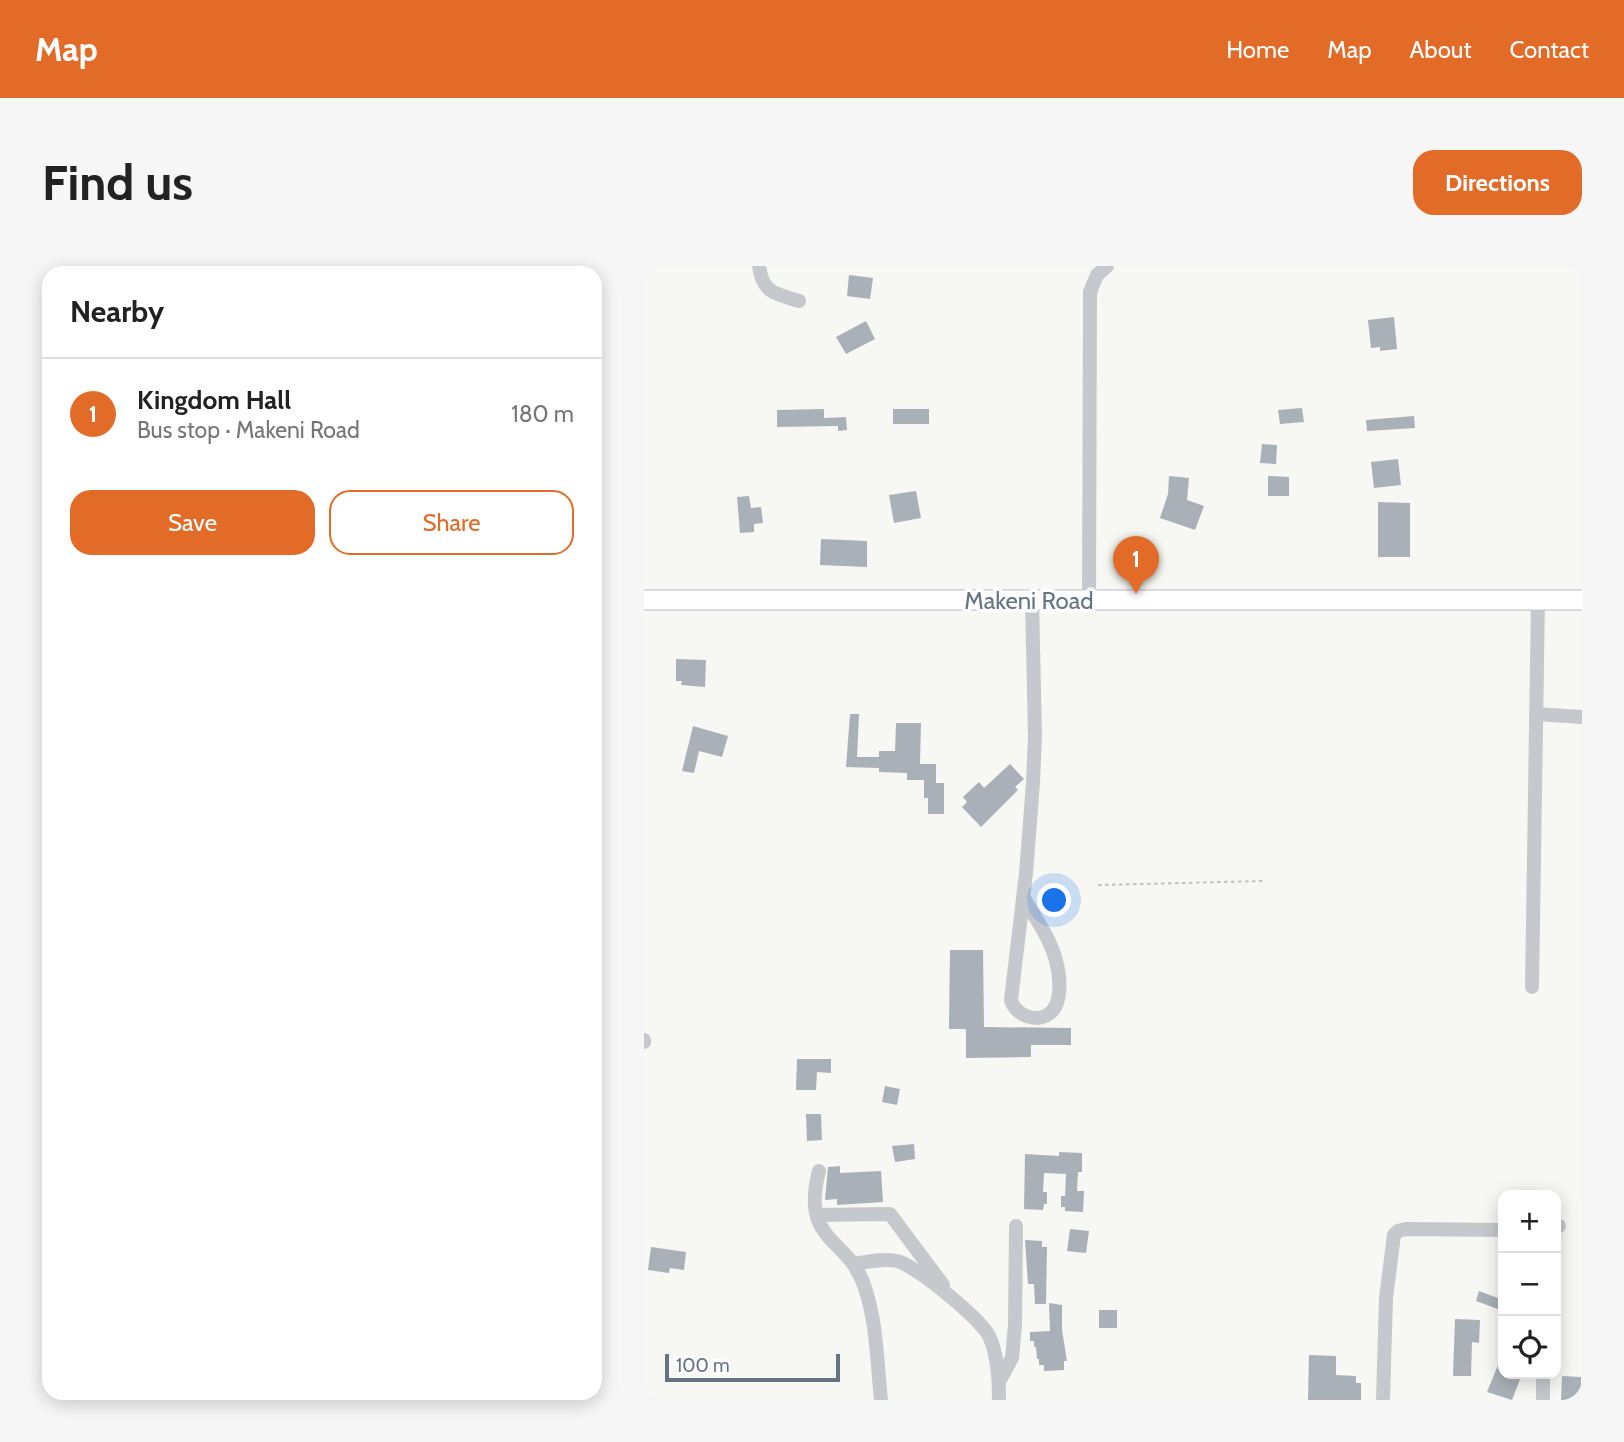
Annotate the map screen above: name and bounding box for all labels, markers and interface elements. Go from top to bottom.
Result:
text: Map [35,29,98,69]
text: Home [1226,35,1289,64]
text: Map [1327,35,1372,64]
text: About [1410,35,1472,64]
text: Contact [1510,35,1589,64]
button: Directions [1413,150,1582,215]
text: Find us [42,153,193,212]
text: Nearby [70,293,164,330]
text: Kingdom Hall [137,384,291,416]
text: 1 [89,400,97,428]
text: 180 m [511,400,574,428]
text: Bus stop · Makeni Road [137,416,360,444]
button: Save [70,490,315,555]
button: Share [329,490,574,555]
pin: 1 [1113,536,1159,594]
street label: Makeni Road [964,586,1094,615]
your location [1037,883,1071,917]
map controls [1498,1190,1561,1379]
button: + [1498,1190,1561,1253]
button: − [1498,1253,1561,1316]
button: locate [1498,1316,1561,1379]
scale bar [665,1351,840,1383]
text: 100 m [676,1354,730,1377]

